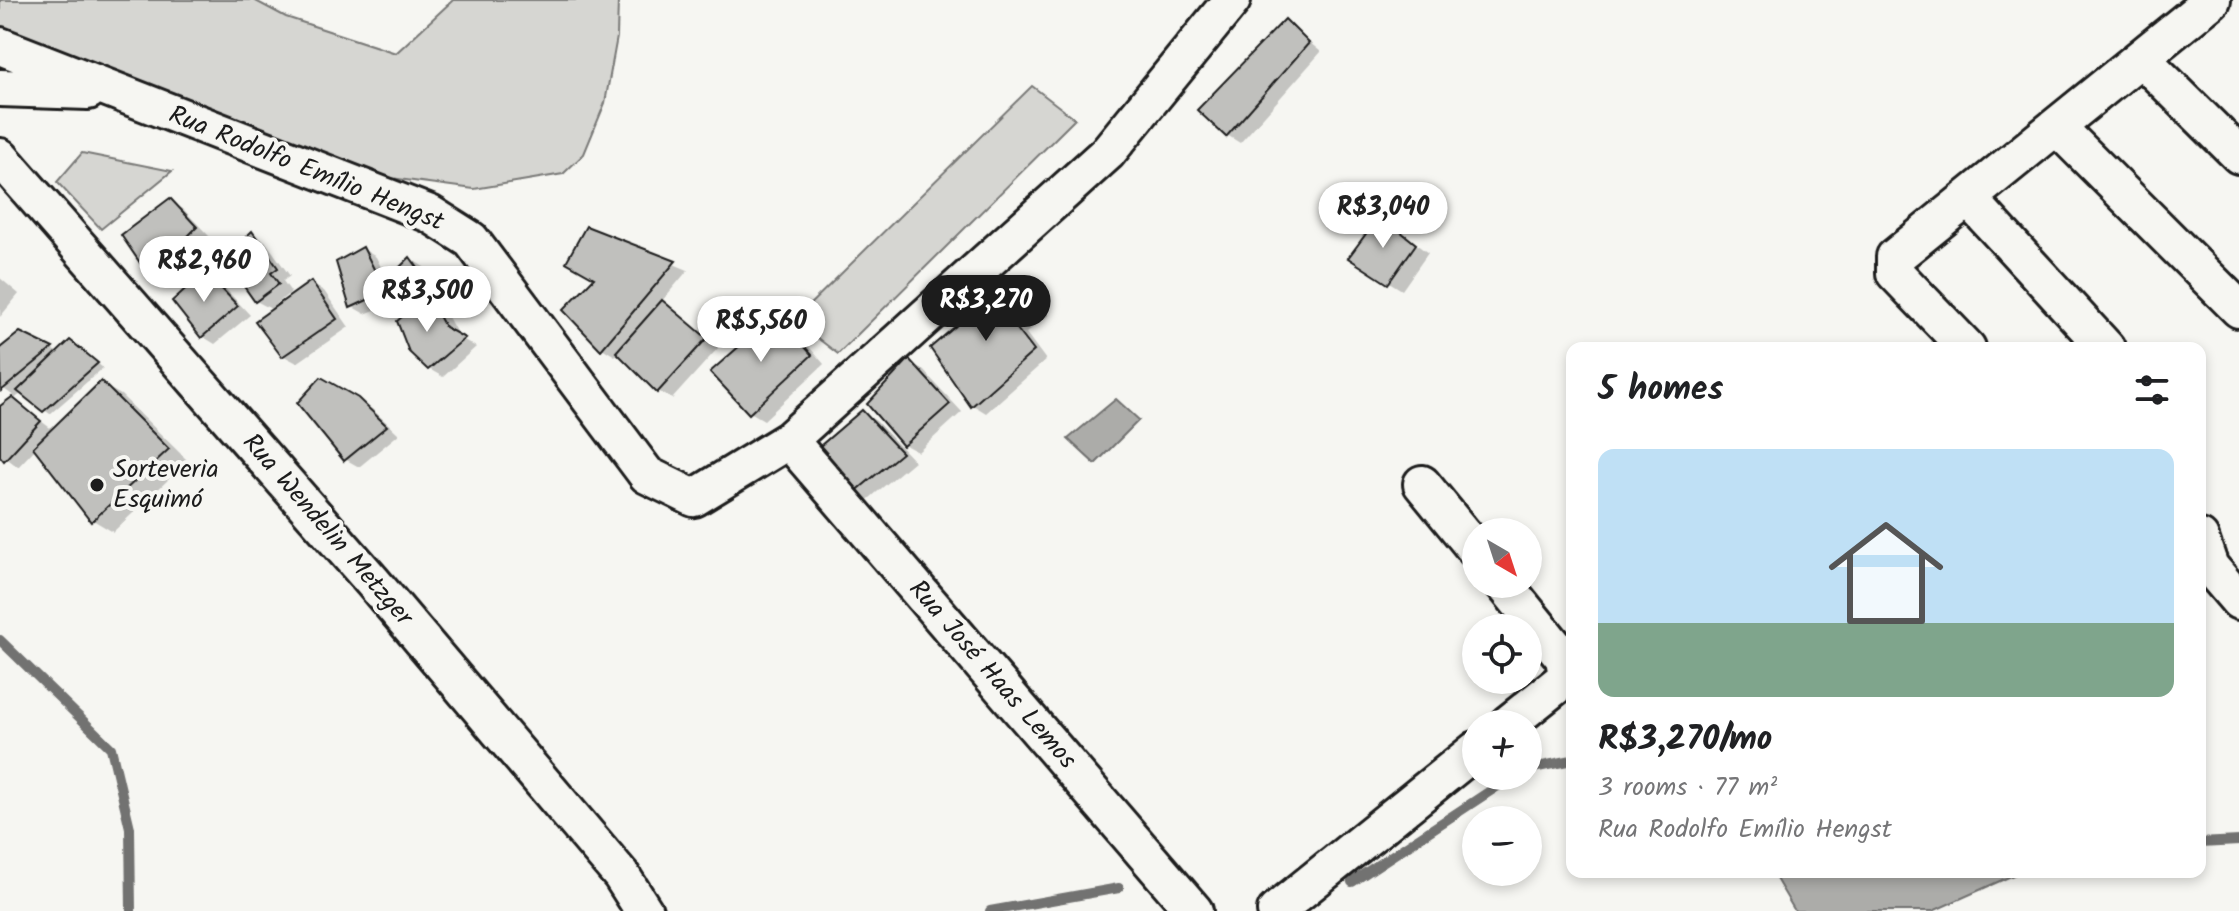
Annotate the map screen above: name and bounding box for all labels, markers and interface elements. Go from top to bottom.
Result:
street label: Rua Rodolfo Emílio Hengst [162,95,451,244]
pin: R$3,040 [1309,182,1457,250]
text: R$3,040 [1337,187,1429,229]
pin: R$2,960 [130,236,278,304]
text: R$2,960 [157,241,251,283]
pin: R$3,500 [353,266,501,334]
text: R$3,500 [381,271,473,313]
pin: R$3,270 [912,275,1060,343]
text: R$3,270 [940,280,1032,322]
pin: R$5,560 [687,296,835,364]
text: R$5,560 [715,301,807,343]
text: 5 homes [1598,363,1723,417]
icon: filters [2130,368,2174,412]
street label: Rua Wendelin Metzger [231,424,424,637]
place label: Sorteveria Esquimó [113,449,219,521]
marker: Sorteveria Esquimó [88,476,106,494]
icon: home [1814,501,1958,645]
north arrow [1462,518,1542,598]
map controls [1462,518,1542,886]
street label: Rua José Haas Lemos [897,571,1087,779]
button: locate [1462,614,1542,694]
button: + [1462,710,1542,790]
text: R$3,270/mo [1598,713,1772,767]
text: 3 rooms · 77 m² [1598,767,1777,809]
button: − [1462,806,1542,886]
text: Rua Rodolfo Emílio Hengst [1598,809,1892,851]

